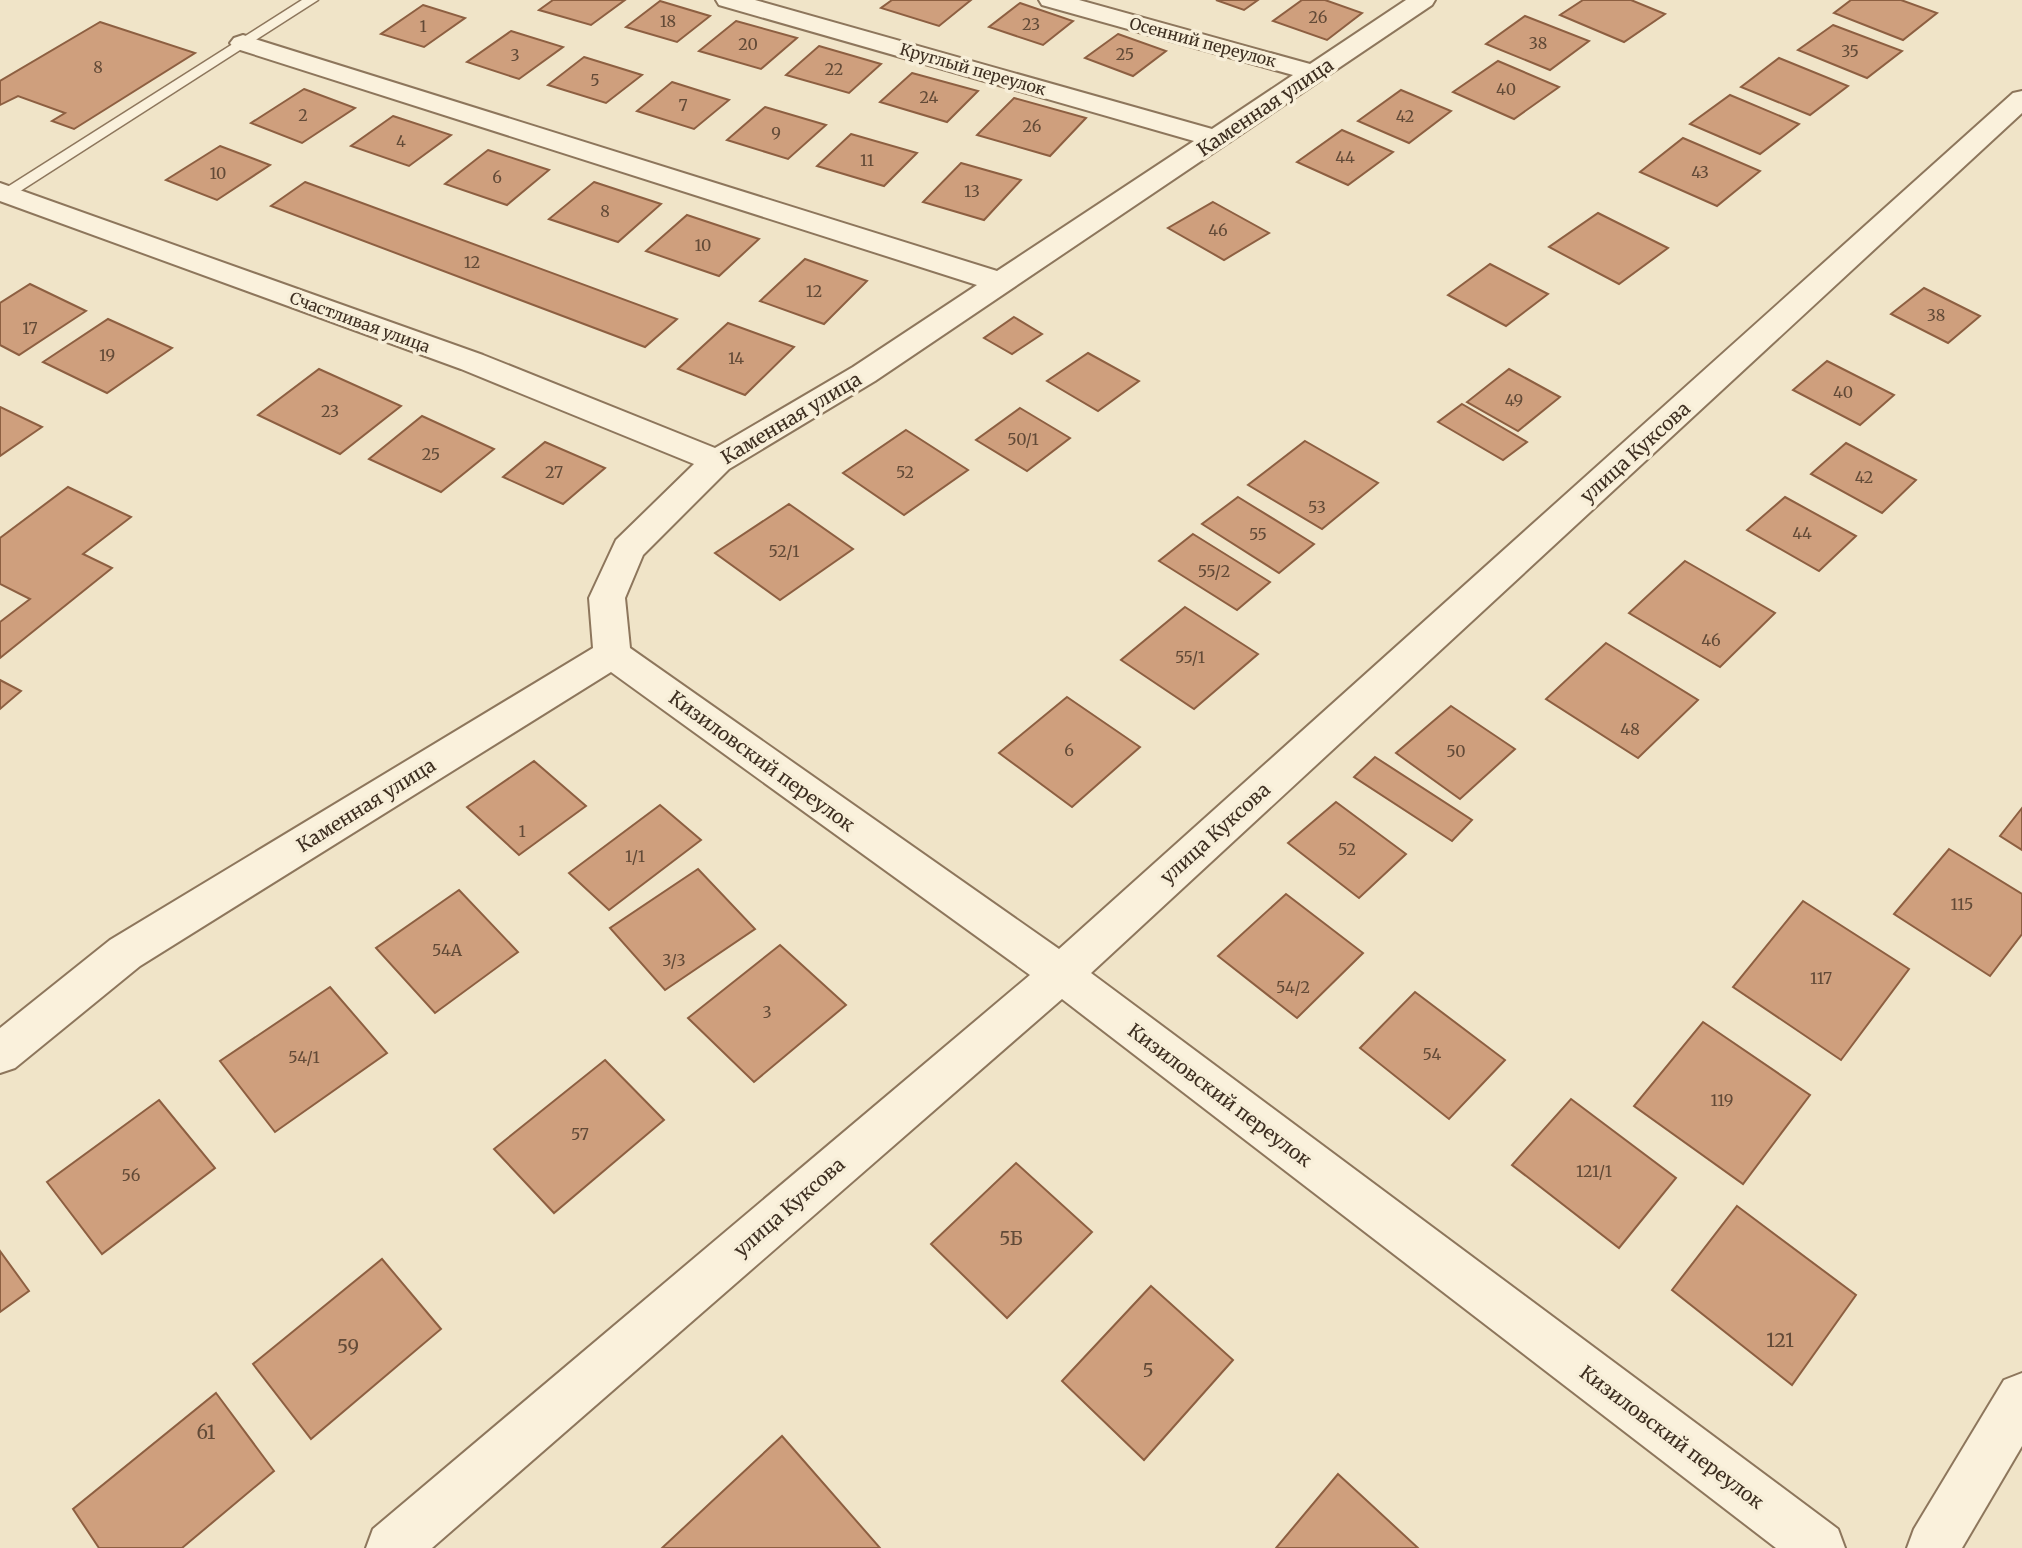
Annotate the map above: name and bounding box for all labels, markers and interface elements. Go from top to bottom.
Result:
house number: 26 [1309,7,1328,27]
house number: 18 [660,11,676,31]
street label: Осенний переулок [1127,13,1279,71]
house number: 23 [1022,14,1040,34]
house number: 1 [419,16,427,36]
house number: 38 [1529,33,1547,53]
house number: 20 [738,34,758,54]
street label: Круглый переулок [898,39,1048,99]
house number: 35 [1841,41,1859,61]
house number: 25 [1116,44,1134,64]
house number: 3 [510,45,520,65]
street label: Каменная улица [1192,53,1338,161]
house number: 8 [93,57,103,77]
house number: 22 [825,59,843,79]
house number: 5 [590,70,600,90]
house number: 40 [1496,79,1516,99]
house number: 24 [920,87,939,107]
house number: 7 [678,95,688,115]
house number: 2 [298,105,308,125]
house number: 42 [1396,106,1414,126]
house number: 26 [1023,116,1042,136]
house number: 9 [771,123,781,143]
house number: 4 [396,131,406,151]
house number: 44 [1335,147,1355,167]
house number: 11 [860,150,874,170]
house number: 43 [1691,162,1709,182]
house number: 10 [210,163,226,183]
house number: 6 [492,167,502,187]
house number: 13 [964,181,980,201]
house number: 8 [600,201,610,221]
house number: 46 [1208,220,1228,240]
house number: 10 [695,235,711,255]
house number: 12 [464,252,480,272]
house number: 12 [806,281,822,301]
street label: Счастливая улица [287,287,433,357]
house number: 38 [1927,305,1945,325]
house number: 17 [22,318,38,338]
house number: 19 [99,345,115,365]
house number: 14 [728,348,744,368]
street label: Каменная улица [717,367,865,469]
house number: 40 [1833,382,1853,402]
house number: 49 [1505,390,1523,410]
street label: улица Куксова [1575,396,1695,508]
house number: 23 [321,401,339,421]
house number: 50/1 [1007,429,1039,449]
house number: 25 [422,444,440,464]
house number: 27 [545,462,563,482]
house number: 52 [896,462,914,482]
house number: 42 [1855,467,1873,487]
house number: 53 [1308,497,1326,517]
house number: 44 [1792,523,1812,543]
house number: 55 [1249,524,1267,544]
house number: 52/1 [769,541,799,561]
house number: 55/2 [1198,561,1230,581]
house number: 46 [1701,630,1721,650]
house number: 55/1 [1175,647,1205,667]
street label: Кизиловский переулок [664,685,860,837]
house number: 48 [1620,719,1640,739]
house number: 6 [1064,740,1074,760]
house number: 50 [1446,741,1466,761]
street label: Каменная улица [292,753,440,857]
street label: улица Куксова [1155,777,1275,889]
house number: 1 [518,821,526,841]
house number: 52 [1338,839,1356,859]
house number: 1/1 [625,846,645,866]
house number: 115 [1951,894,1973,914]
house number: 54А [432,940,463,960]
house number: 3/3 [662,950,686,970]
house number: 117 [1810,968,1832,988]
house number: 54/2 [1276,977,1310,997]
house number: 3 [762,1002,772,1022]
street label: Кизиловский переулок [1123,1018,1317,1172]
house number: 54 [1423,1044,1442,1064]
house number: 54/1 [288,1047,320,1067]
house number: 119 [1711,1090,1733,1110]
house number: 57 [571,1124,589,1144]
street label: улица Куксова [728,1152,850,1262]
house number: 121/1 [1576,1161,1612,1181]
house number: 56 [122,1165,141,1185]
house number: 5Б [999,1226,1023,1250]
house number: 121 [1766,1328,1794,1352]
house number: 59 [337,1334,359,1358]
house number: 5 [1142,1358,1154,1382]
street label: Кизиловский переулок [1575,1360,1769,1514]
house number: 61 [197,1420,216,1444]

